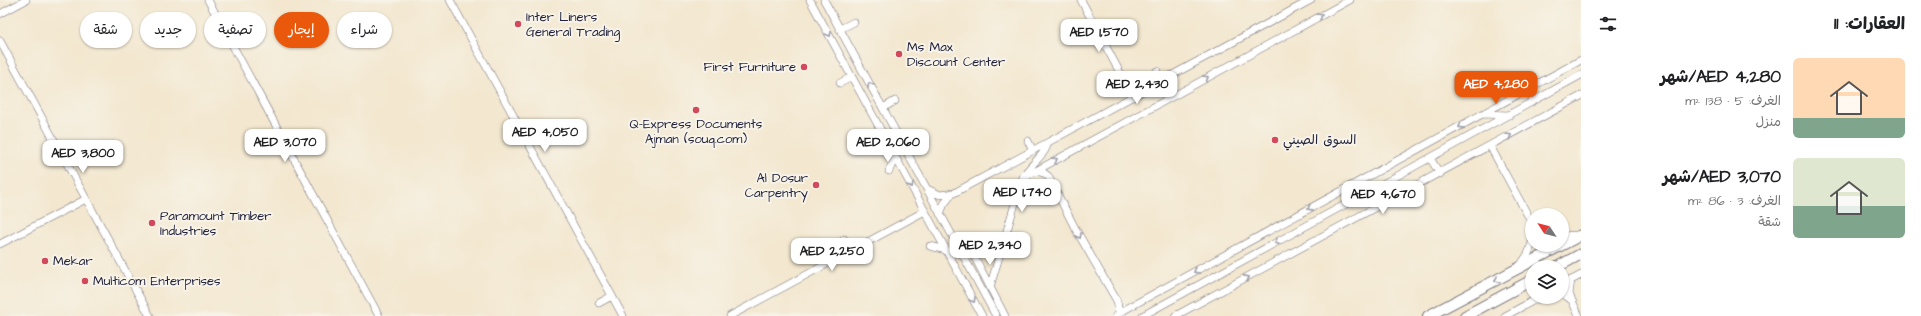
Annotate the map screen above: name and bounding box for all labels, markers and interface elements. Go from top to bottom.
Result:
place label: Inter Liners General Trading [526,8,621,42]
chip: شقة [80,12,132,48]
chip: جديد [140,12,196,48]
chip: تصفية [204,12,266,48]
chip: إيجار [274,12,329,48]
chip: شراء [337,12,392,48]
text: العقارات: 11 [1834,12,1905,36]
icon: filters [1597,13,1619,35]
one-way arrow [1316,14,1323,21]
marker: Inter Liners General Trading [513,19,523,29]
pin: AED 1,570 [1053,19,1145,53]
text: AED 1,570 [1069,23,1129,41]
one-way arrow [824,30,831,37]
place label: Ms Max Discount Center [907,38,1005,71]
marker: Ms Max Discount Center [894,49,904,59]
place label: First Furniture [704,58,796,76]
marker: First Furniture [799,62,809,72]
text: AED 4,280/شهر [1660,65,1781,89]
pin: AED 2,430 [1091,71,1183,105]
pin: AED 4,280 [1450,71,1542,105]
icon: home [1825,74,1873,122]
text: AED 2,430 [1105,75,1169,93]
text: AED 4,280 [1464,75,1528,93]
one-way arrow [1202,76,1209,83]
one-way arrow [868,82,875,89]
text: الغرف: 5 · 138 m² [1685,92,1781,110]
marker: Q-Express Documents Ajman (souq.com) [691,105,701,115]
text: منزل [1755,113,1781,131]
place label: Q-Express Documents Ajman (souq.com) [630,115,763,148]
pin: AED 4,050 [499,119,591,153]
one-way arrow [1458,121,1465,129]
text: AED 4,050 [512,123,578,141]
pin: AED 3,070 [239,129,331,163]
pin: AED 2,060 [842,129,934,163]
place label: السوق الصيني [1283,131,1356,151]
text: AED 3,070 [254,133,316,151]
text: AED 2,060 [856,133,920,151]
one-way arrow [1505,133,1512,140]
marker: السوق الصيني [1270,135,1280,145]
pin: AED 3,800 [37,140,129,174]
text: AED 3,800 [51,144,115,162]
one-way arrow [1051,158,1058,165]
text: AED 3,070/شهر [1663,165,1781,189]
place label: Al Dosur Carpentry [745,169,808,203]
icon: home [1825,174,1873,222]
pin: AED 1,740 [976,179,1068,213]
marker: Al Dosur Carpentry [811,180,821,190]
one-way arrow [906,181,914,188]
pin: AED 4,670 [1337,181,1429,215]
text: AED 1,740 [993,183,1051,201]
text: AED 4,670 [1350,185,1416,203]
text: الغرف: 3 · 86 m² [1688,192,1781,210]
one-way arrow [1307,204,1314,211]
place label: Paramount Timber Industries [160,207,271,240]
north arrow [1525,208,1569,252]
map controls [1525,208,1569,304]
text: شقة [1758,213,1781,231]
marker: Paramount Timber Industries [147,218,157,228]
pin: AED 2,340 [944,232,1036,266]
one-way arrow [1075,232,1082,239]
text: AED 2,340 [958,236,1022,254]
one-way arrow [1274,237,1281,245]
pin: AED 2,250 [786,238,878,272]
text: AED 2,250 [800,242,864,260]
place label: Mekar [53,252,93,270]
marker: Mekar [40,256,50,266]
button: layers [1525,260,1569,304]
one-way arrow [1192,266,1200,273]
place label: Multicom Enterprises [93,272,221,290]
one-way arrow [1242,275,1250,282]
one-way arrow [1494,275,1501,282]
marker: Multicom Enterprises [80,276,90,286]
one-way arrow [968,295,976,303]

